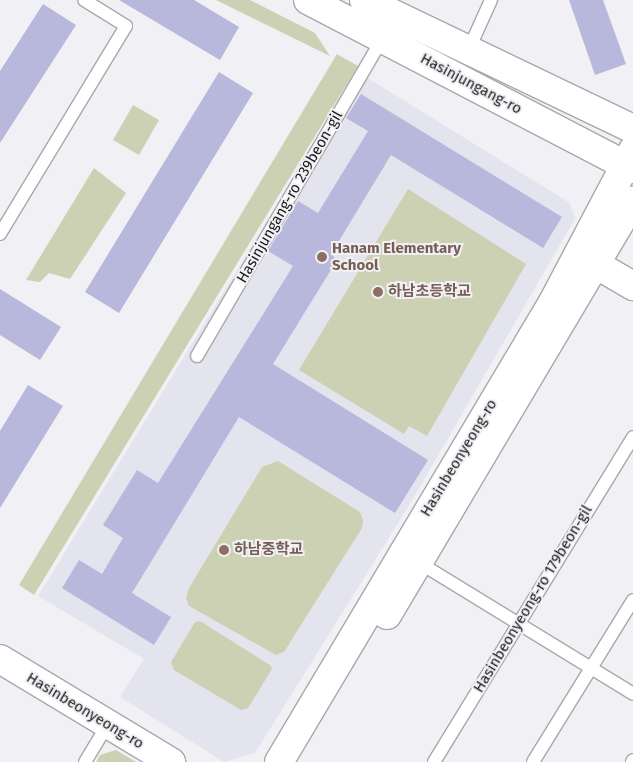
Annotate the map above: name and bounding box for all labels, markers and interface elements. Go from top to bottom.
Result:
street label: Hasinjungang-ro [417,50,525,118]
street label: Hasinjungang-ro 239beon-gil [233,108,347,286]
place label: Hanam Elementary School [332,239,461,274]
marker: Hanam Elementary School [316,251,328,263]
place label: 하남초등학교 [388,283,471,301]
marker: 하남초등학교 [372,286,384,298]
street label: Hasinbeonyeong-ro [417,396,501,520]
street label: Hasinbeonyeong-ro 179beon-gil [470,502,596,696]
place label: 하남중학교 [234,541,303,559]
marker: 하남중학교 [218,544,230,556]
street label: Hasinbeonyeong-ro [23,669,147,753]

